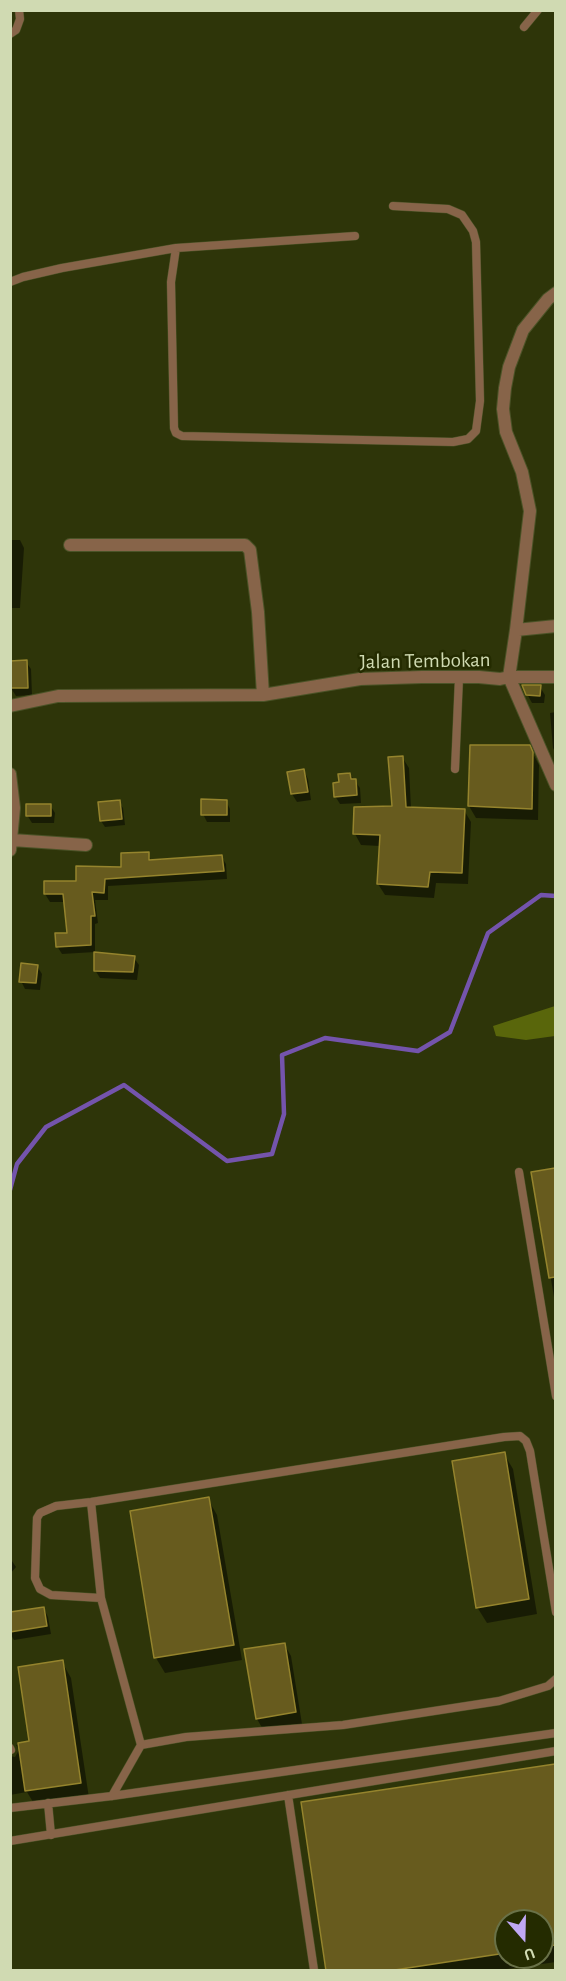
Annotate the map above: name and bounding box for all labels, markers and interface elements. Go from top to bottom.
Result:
street label: Jalan Tembokan [359,647,491,675]
north arrow [494,1909,554,1969]
text: U [522,1945,537,1963]

